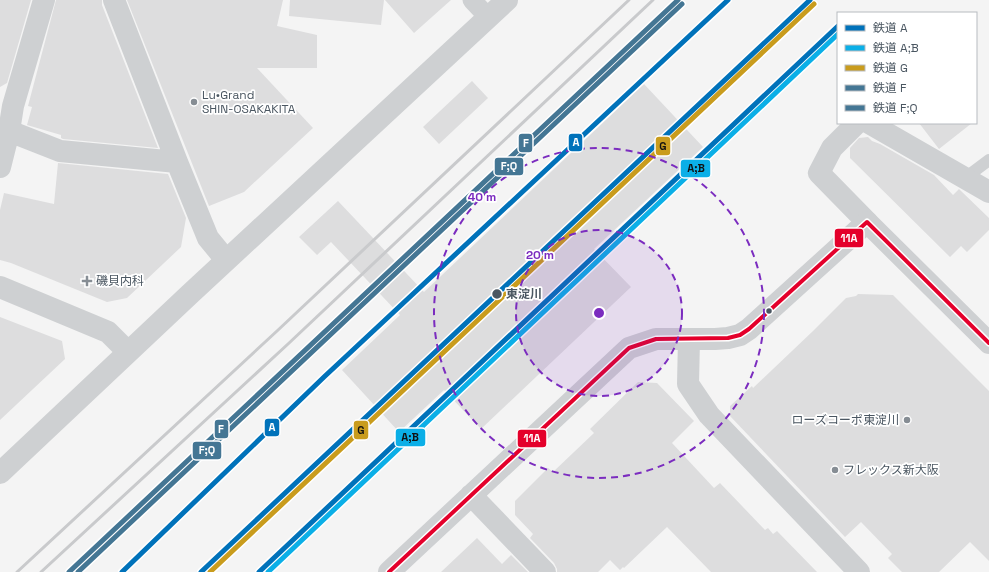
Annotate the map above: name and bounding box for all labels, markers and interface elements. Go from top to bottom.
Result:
legend [837,12,977,124]
text: 鉄道 A [873,20,908,36]
text: 鉄道 A;B [873,40,919,56]
text: 鉄道 G [873,60,908,76]
text: 鉄道 F [873,80,907,96]
place label: Lu•Grand SHIN-OSAKAKITA [202,87,296,117]
marker: Lu•Grand SHIN-OSAKAKITA [189,97,199,107]
text: 鉄道 F;Q [873,100,918,116]
line badge: F [518,133,533,153]
line badge: A [568,133,583,152]
text: A [573,135,580,149]
text: F [523,136,529,150]
line badge: G [655,136,671,156]
text: G [659,139,667,153]
line badge: F;Q [494,157,524,176]
text: F;Q [501,159,517,173]
line badge: A;B [680,159,711,178]
text: A;B [687,161,705,175]
text: 40 m [468,189,496,205]
line badge: 11A [834,228,864,248]
text: 11A [841,231,857,245]
text: 20 m [526,247,554,263]
place label: 磯貝内科 [96,273,144,289]
marker: 磯貝内科 [81,275,93,287]
place label: 東淀川 [506,286,542,302]
marker: 東淀川 [490,287,504,301]
centre of rings [592,306,606,320]
unlabelled marker [764,306,774,316]
place label: ローズコーポ東淀川 [792,412,899,428]
marker: ローズコーポ東淀川 [902,415,912,425]
line badge: A [264,418,280,437]
line badge: F [214,419,229,439]
text: A [269,420,276,434]
line badge: G [353,420,369,440]
text: F [218,422,224,436]
text: G [357,423,365,437]
line badge: A;B [395,428,426,447]
line badge: 11A [517,429,547,448]
text: A;B [401,430,419,444]
text: 11A [524,431,540,445]
line badge: F;Q [192,441,222,460]
text: F;Q [199,443,215,457]
place label: フレックス新大阪 [843,462,939,478]
marker: フレックス新大阪 [830,465,840,475]

